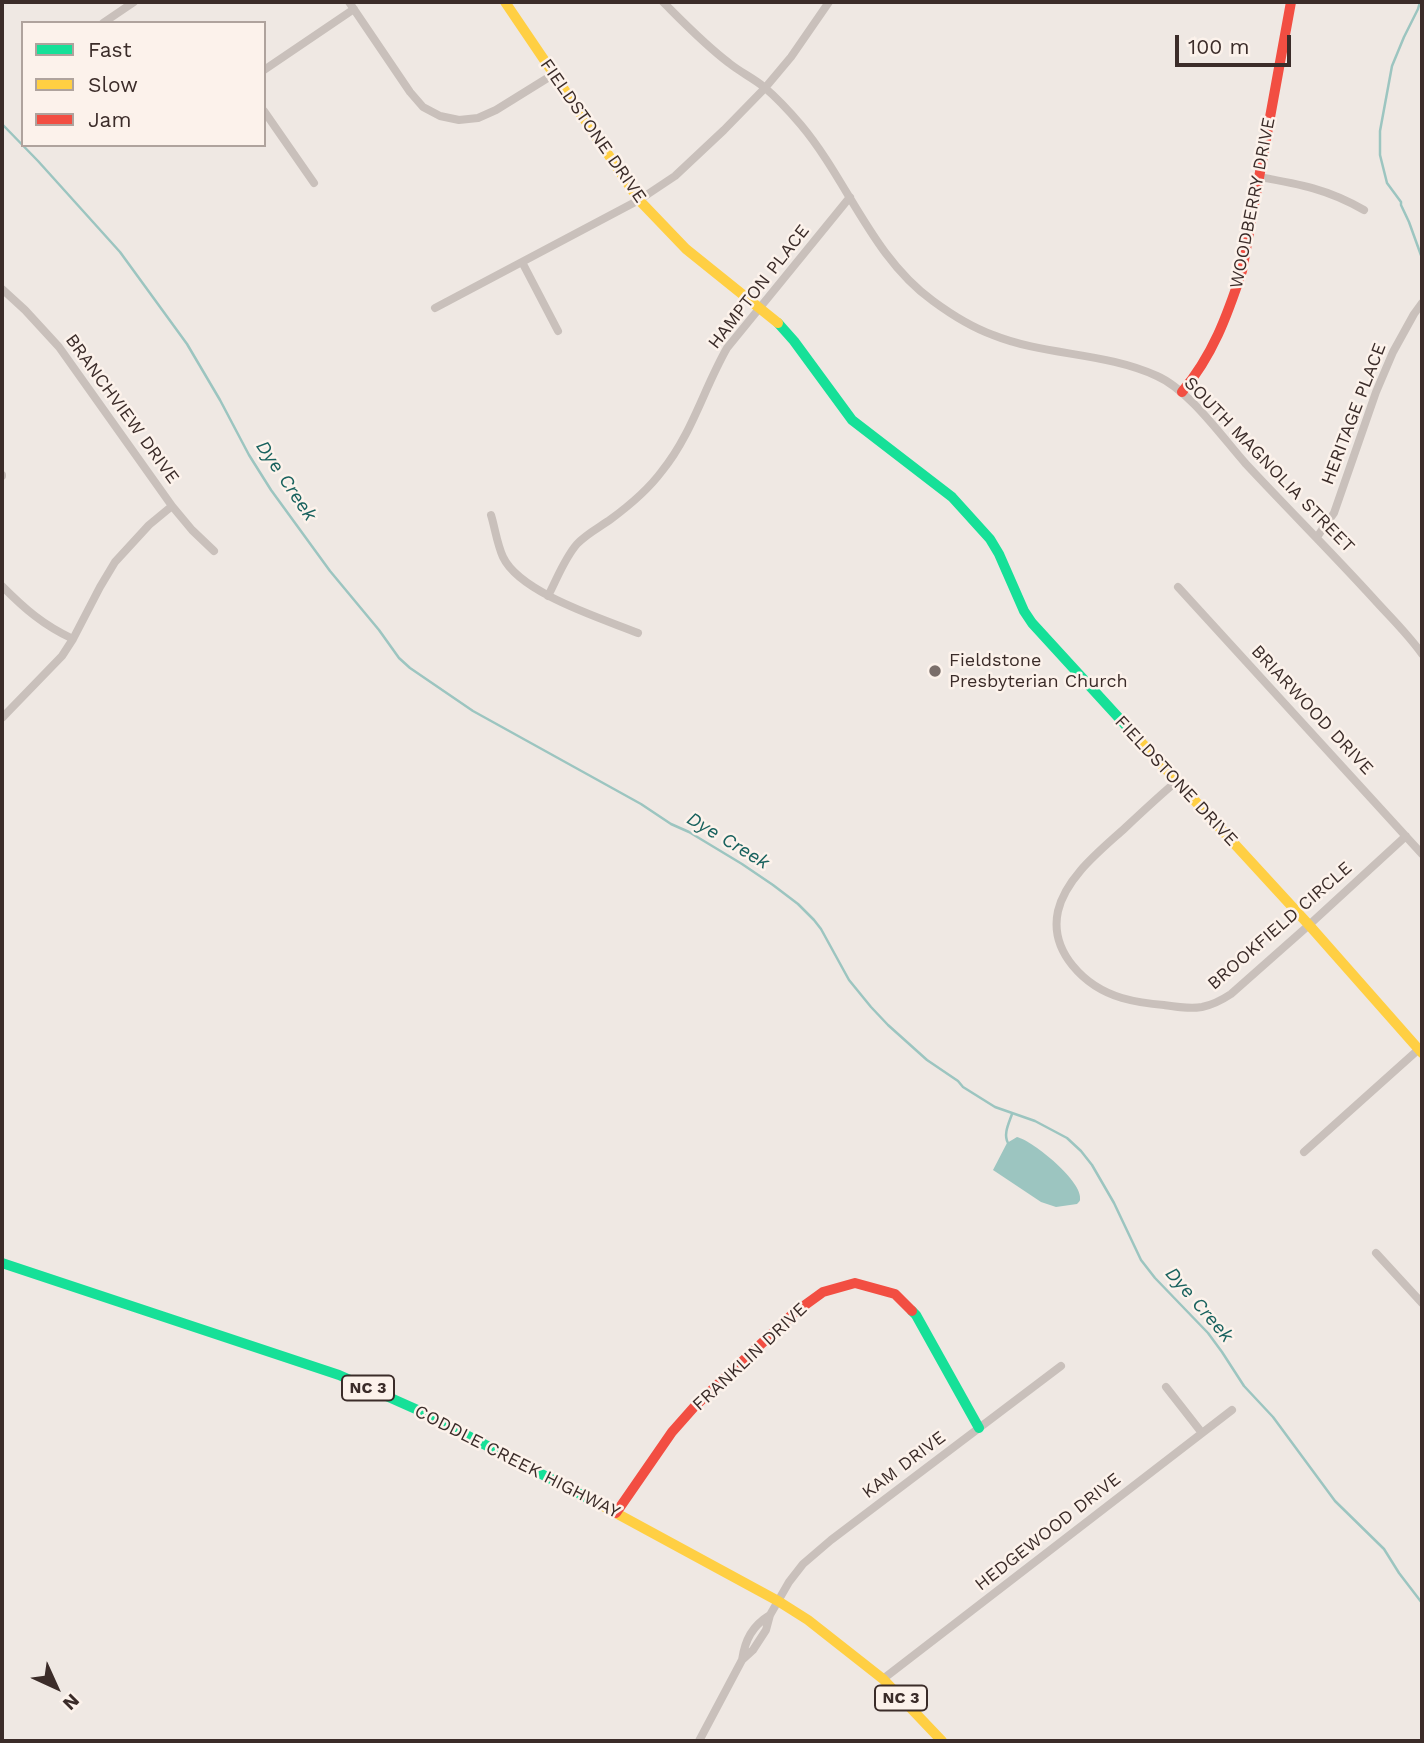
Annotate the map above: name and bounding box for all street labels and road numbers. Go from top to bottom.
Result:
street label: FIELDSTONE DRIVE [535,55,651,207]
street label: WOODBERRY DRIVE [1226,116,1280,290]
street label: HAMPTON PLACE [704,221,814,353]
street label: BRANCHVIEW DRIVE [60,330,184,488]
street label: HERITAGE PLACE [1317,340,1391,488]
street label: SOUTH MAGNOLIA STREET [1179,372,1359,558]
street label: BRIARWOOD DRIVE [1246,641,1378,779]
street label: FIELDSTONE DRIVE [1110,711,1242,851]
street label: BROOKFIELD CIRCLE [1203,857,1357,995]
street label: FRANKLIN DRIVE [688,1298,812,1416]
road number: NC 3 [342,1376,394,1400]
street label: CODDLE CREEK HIGHWAY [411,1401,623,1523]
street label: KAM DRIVE [858,1427,950,1503]
street label: HEDGEWOOD DRIVE [971,1468,1125,1596]
road number: NC 3 [875,1686,927,1710]

